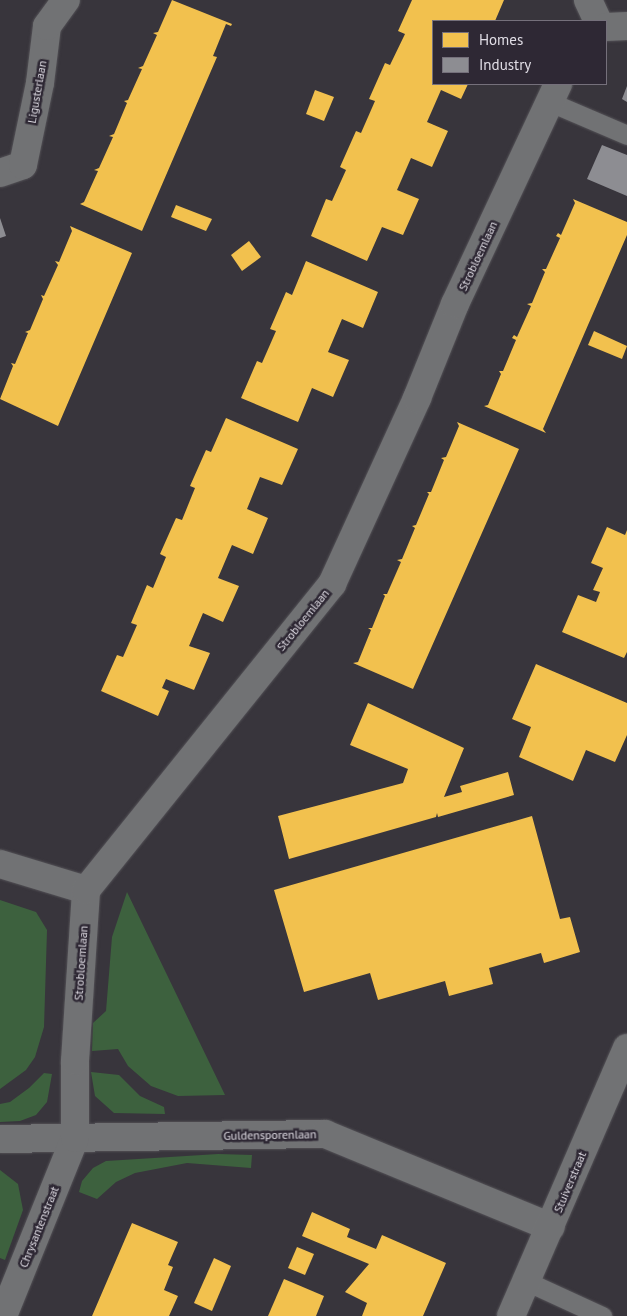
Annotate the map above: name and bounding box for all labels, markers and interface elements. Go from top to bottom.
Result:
legend [432,20,607,85]
text: Homes [479,30,523,49]
text: Industry [479,55,531,74]
street label: Ligusterlaan [24,59,50,125]
street label: Strobloemlaan [456,219,500,293]
street label: Strobloemlaan [274,586,332,654]
street label: Strobloemlaan [71,925,91,1001]
street label: Guldensporenlaan [223,1127,317,1143]
street label: Stuiverstraat [551,1149,589,1215]
street label: Chrysantenstraat [16,1184,62,1270]

